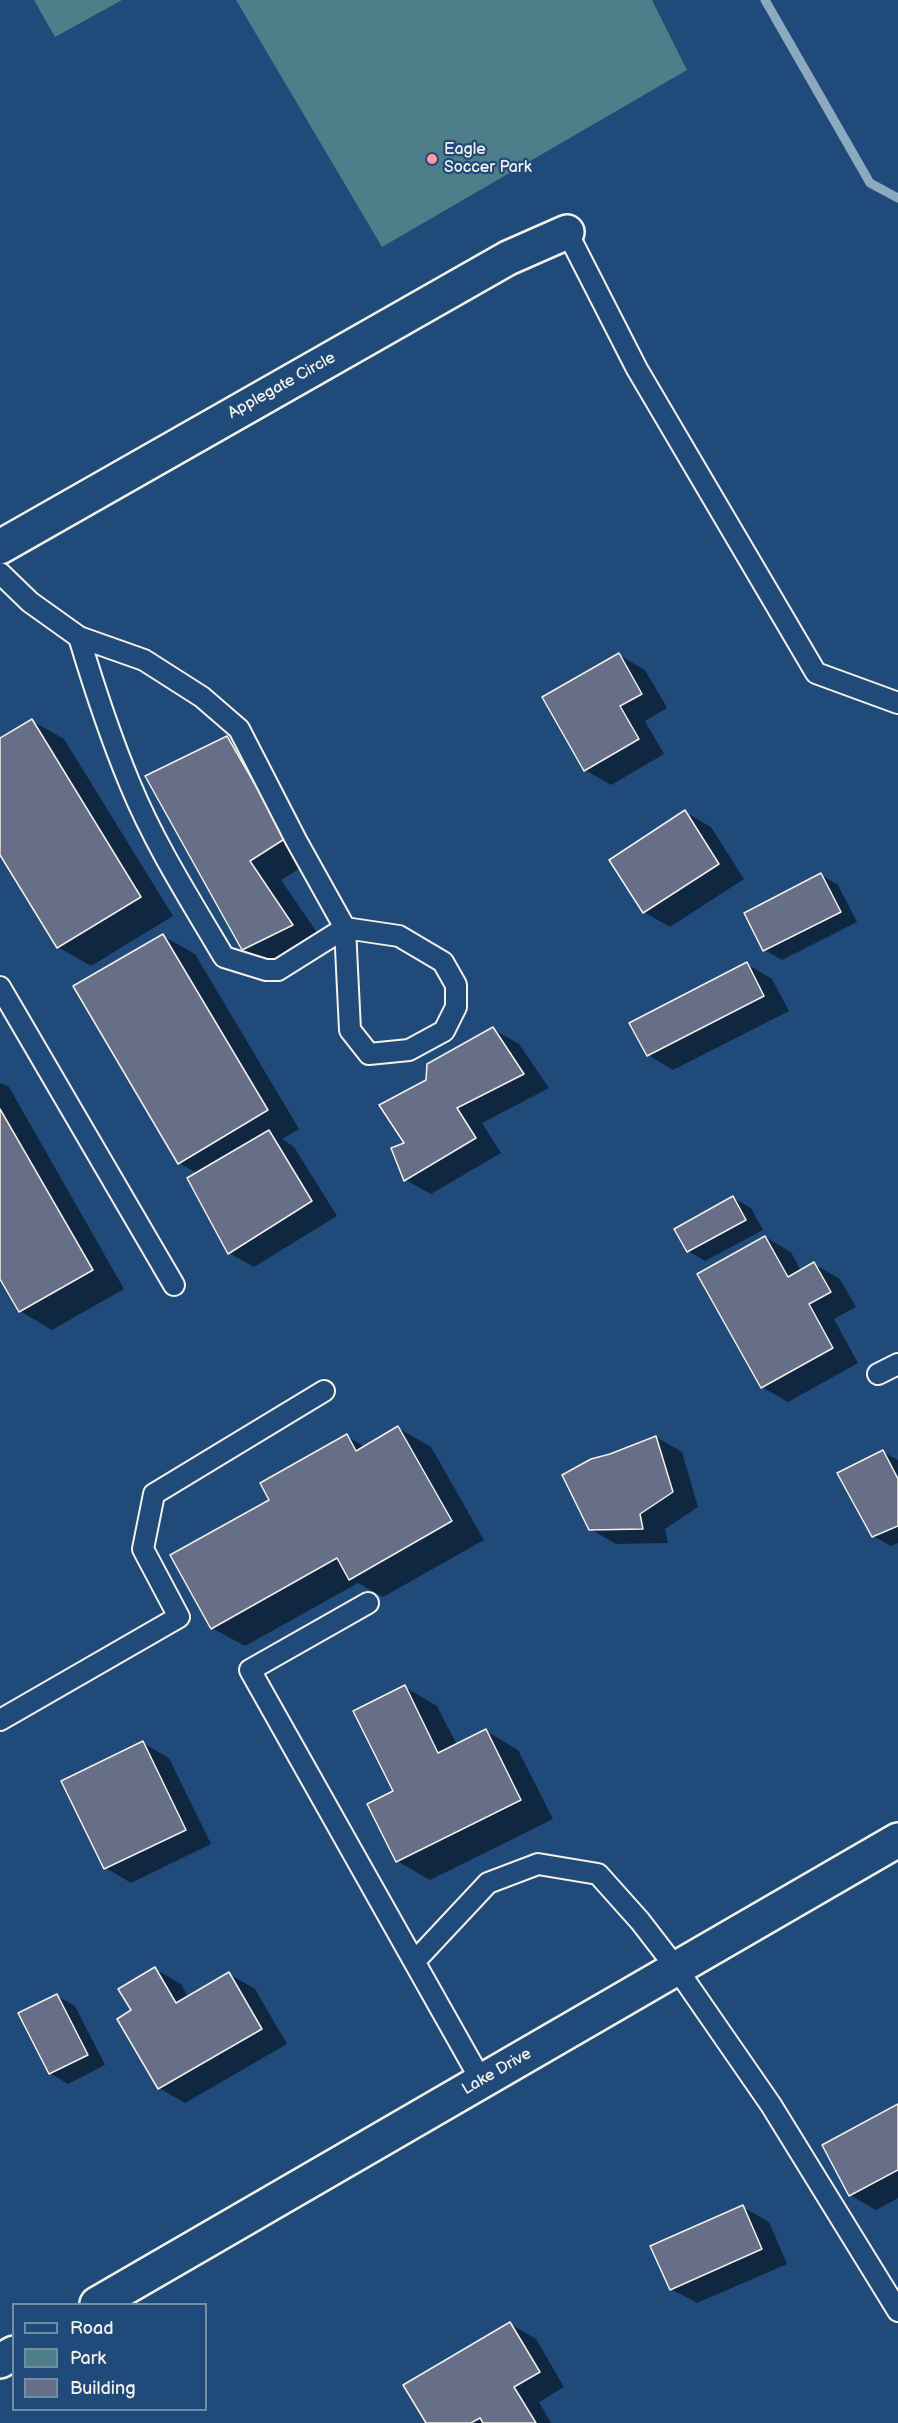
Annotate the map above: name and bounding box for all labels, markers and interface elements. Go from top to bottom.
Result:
place label: Eagle Soccer Park [444,140,531,178]
marker: Eagle Soccer Park [425,152,439,166]
street label: Applegate Circle [225,349,339,423]
street label: Lake Drive [459,2044,535,2100]
legend [12,2303,207,2411]
text: Road [70,2318,114,2339]
text: Park [70,2348,106,2369]
text: Building [70,2378,136,2399]

